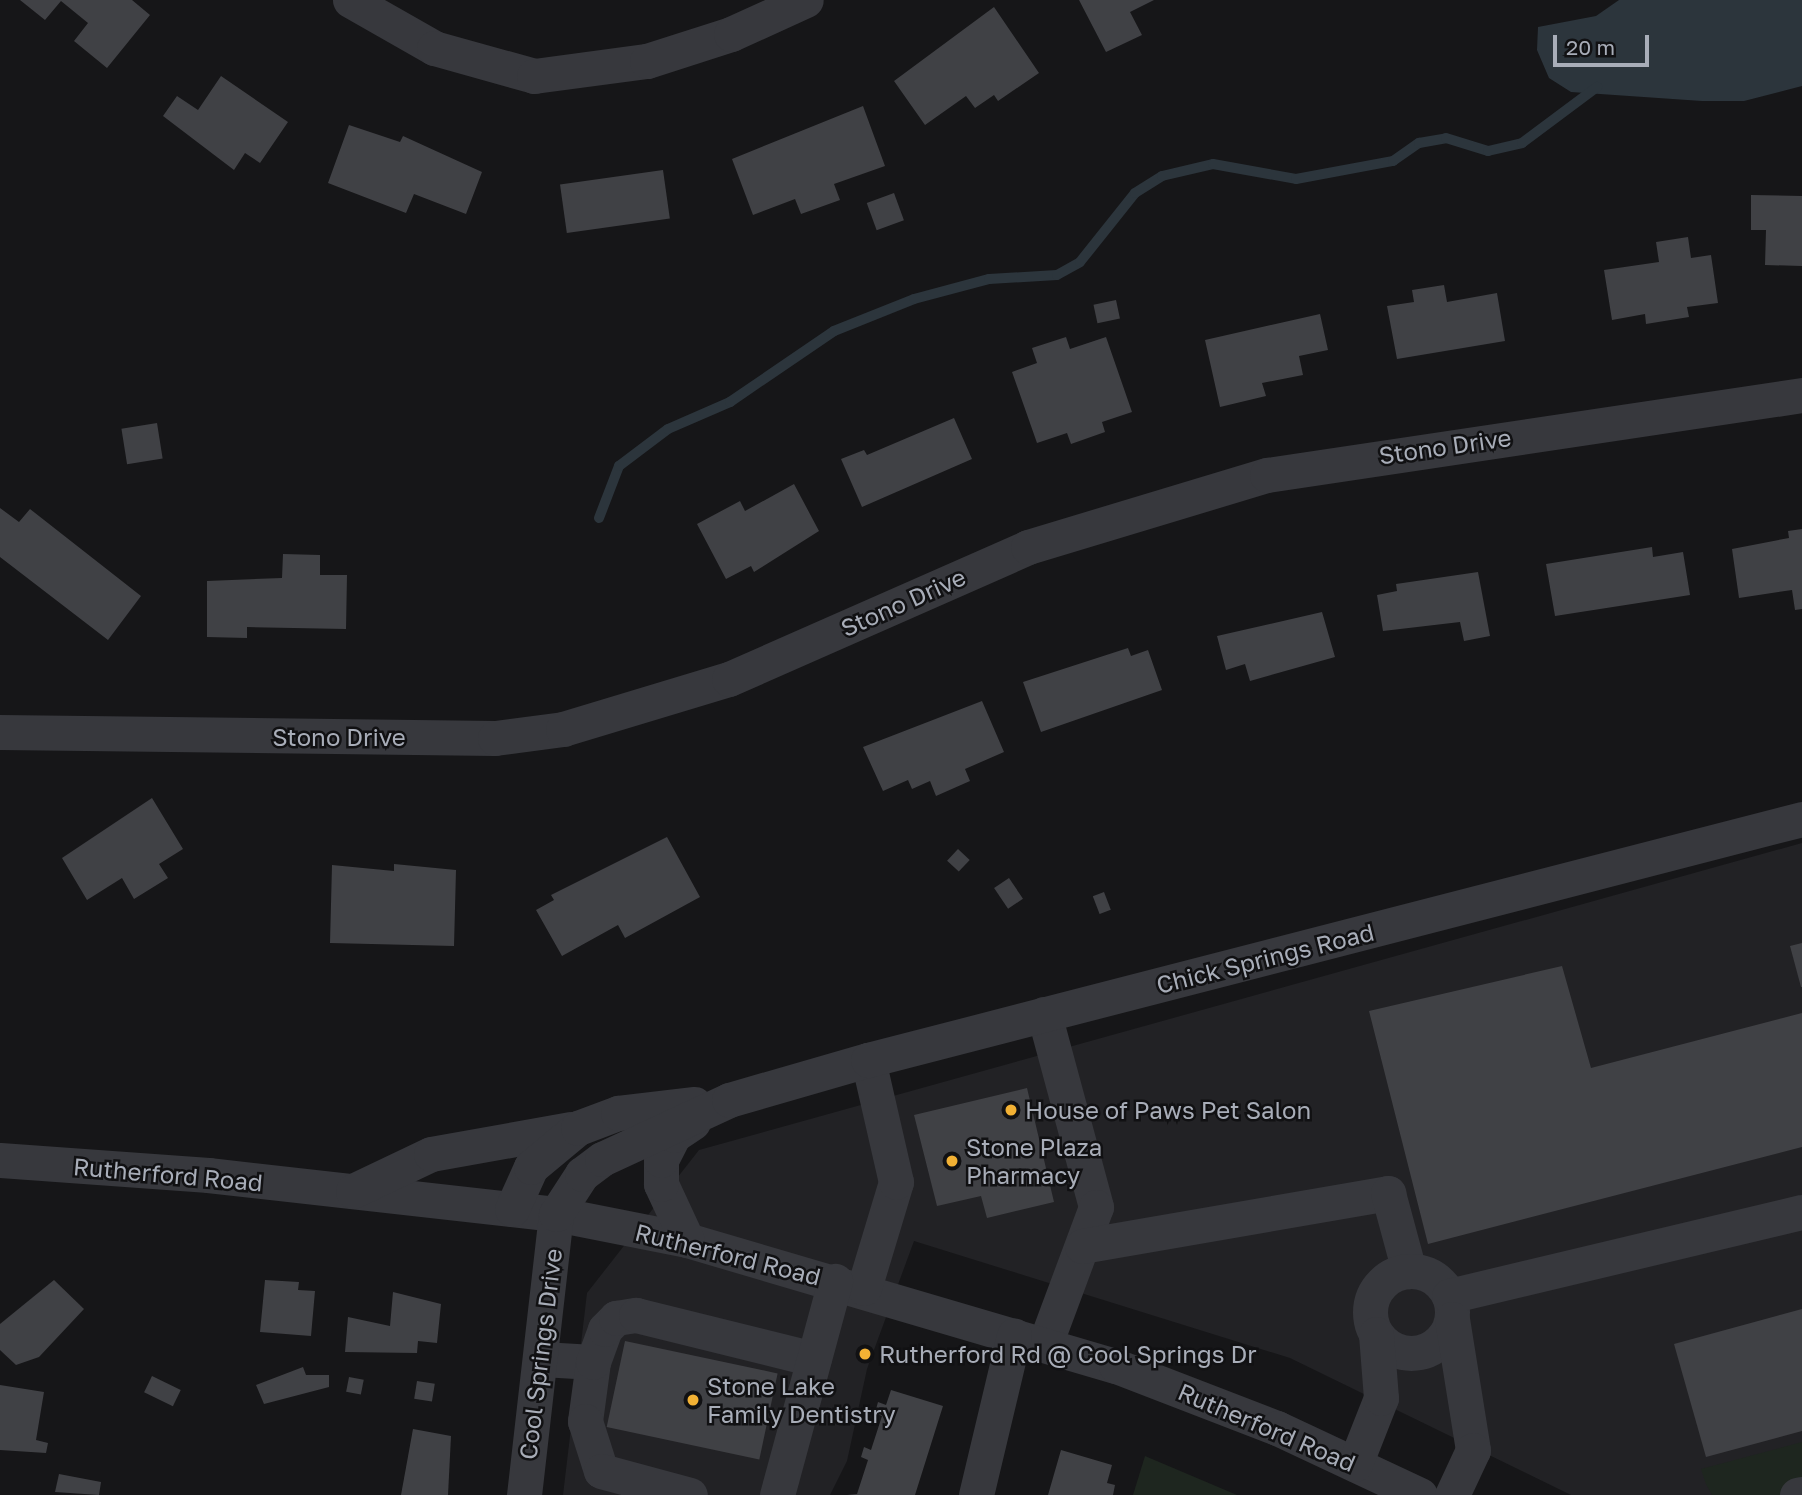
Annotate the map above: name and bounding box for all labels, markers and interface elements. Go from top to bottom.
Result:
scale bar [1557,21,1653,65]
text: 20 m [1566,34,1615,60]
street label: Stono Drive [1377,422,1513,470]
street label: Stono Drive [836,562,970,642]
street label: Stono Drive [272,723,406,751]
street label: Chick Springs Road [1153,917,1377,999]
place label: House of Paws Pet Salon [1025,1096,1311,1124]
marker: House of Paws Pet Salon [1003,1102,1019,1118]
place label: Stone Plaza Pharmacy [966,1133,1102,1189]
street label: Rutherford Road [72,1151,264,1197]
marker: Stone Plaza Pharmacy [944,1153,960,1169]
street label: Rutherford Road [632,1217,824,1291]
street label: Cool Springs Drive [513,1247,567,1461]
place label: Rutherford Rd @ Cool Springs Dr [879,1340,1257,1368]
marker: Rutherford Rd @ Cool Springs Dr [857,1346,873,1362]
place label: Stone Lake Family Dentistry [707,1372,896,1428]
street label: Rutherford Road [1174,1377,1360,1477]
marker: Stone Lake Family Dentistry [685,1392,701,1408]

